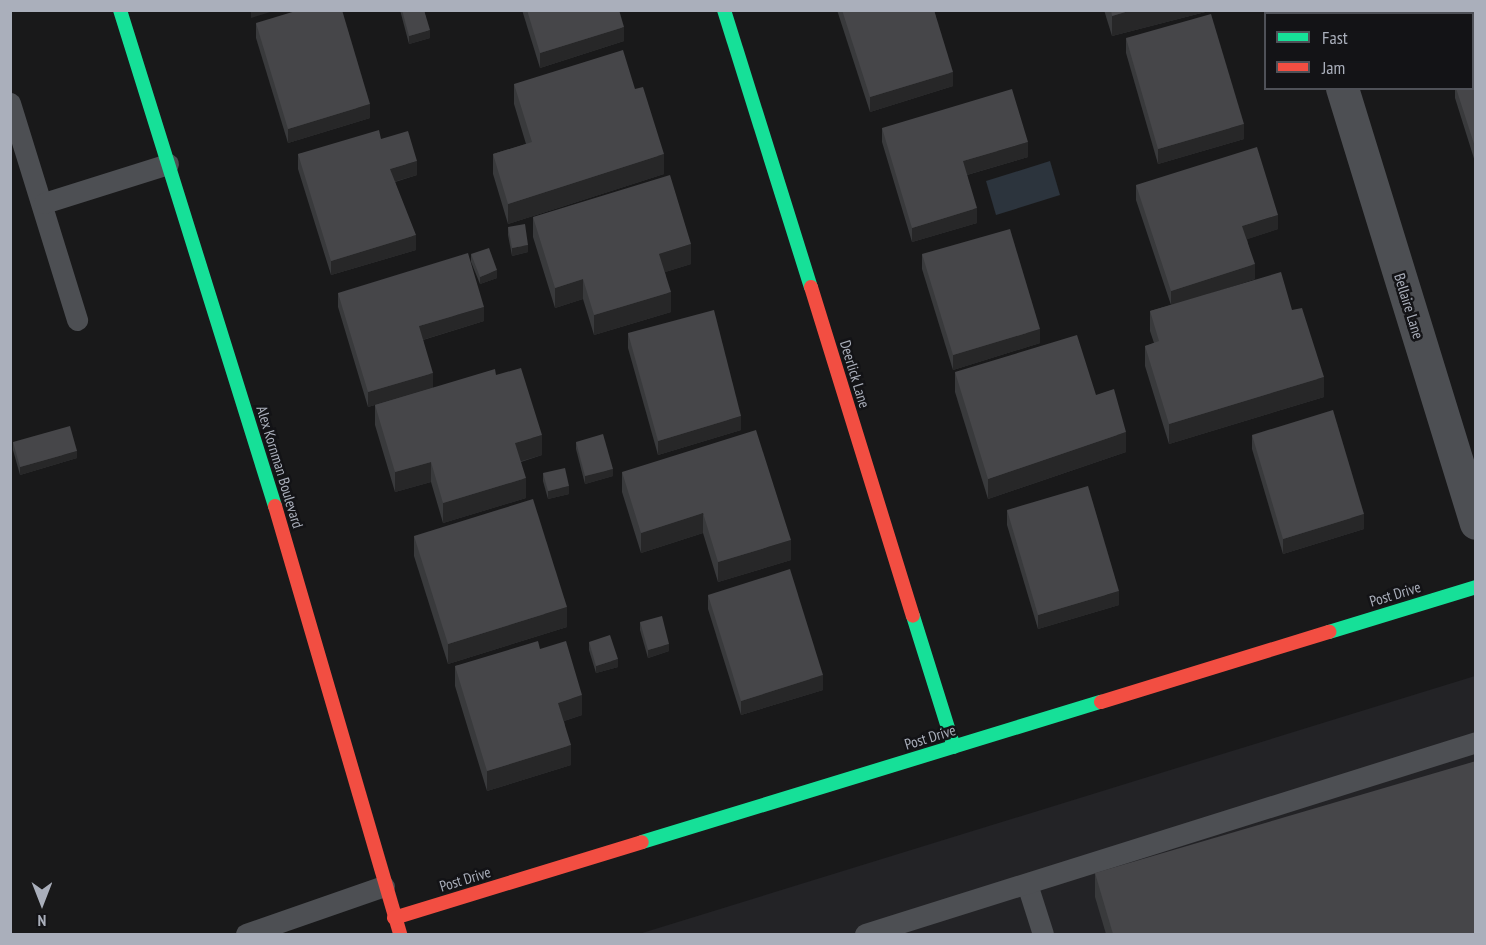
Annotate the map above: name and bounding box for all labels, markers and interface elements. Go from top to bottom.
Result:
legend [1264,12,1474,90]
text: Fast [1322,26,1348,49]
text: Jam [1322,56,1345,79]
street label: Bellaire Lane [1390,271,1428,341]
street label: Deerlick Lane [836,338,874,410]
street label: Alex Kornman Boulevard [253,403,307,531]
street label: Post Drive [1367,578,1423,610]
street label: Post Drive [902,721,958,753]
street label: Post Drive [437,863,493,895]
north arrow [12,873,72,933]
text: N [38,911,46,931]

